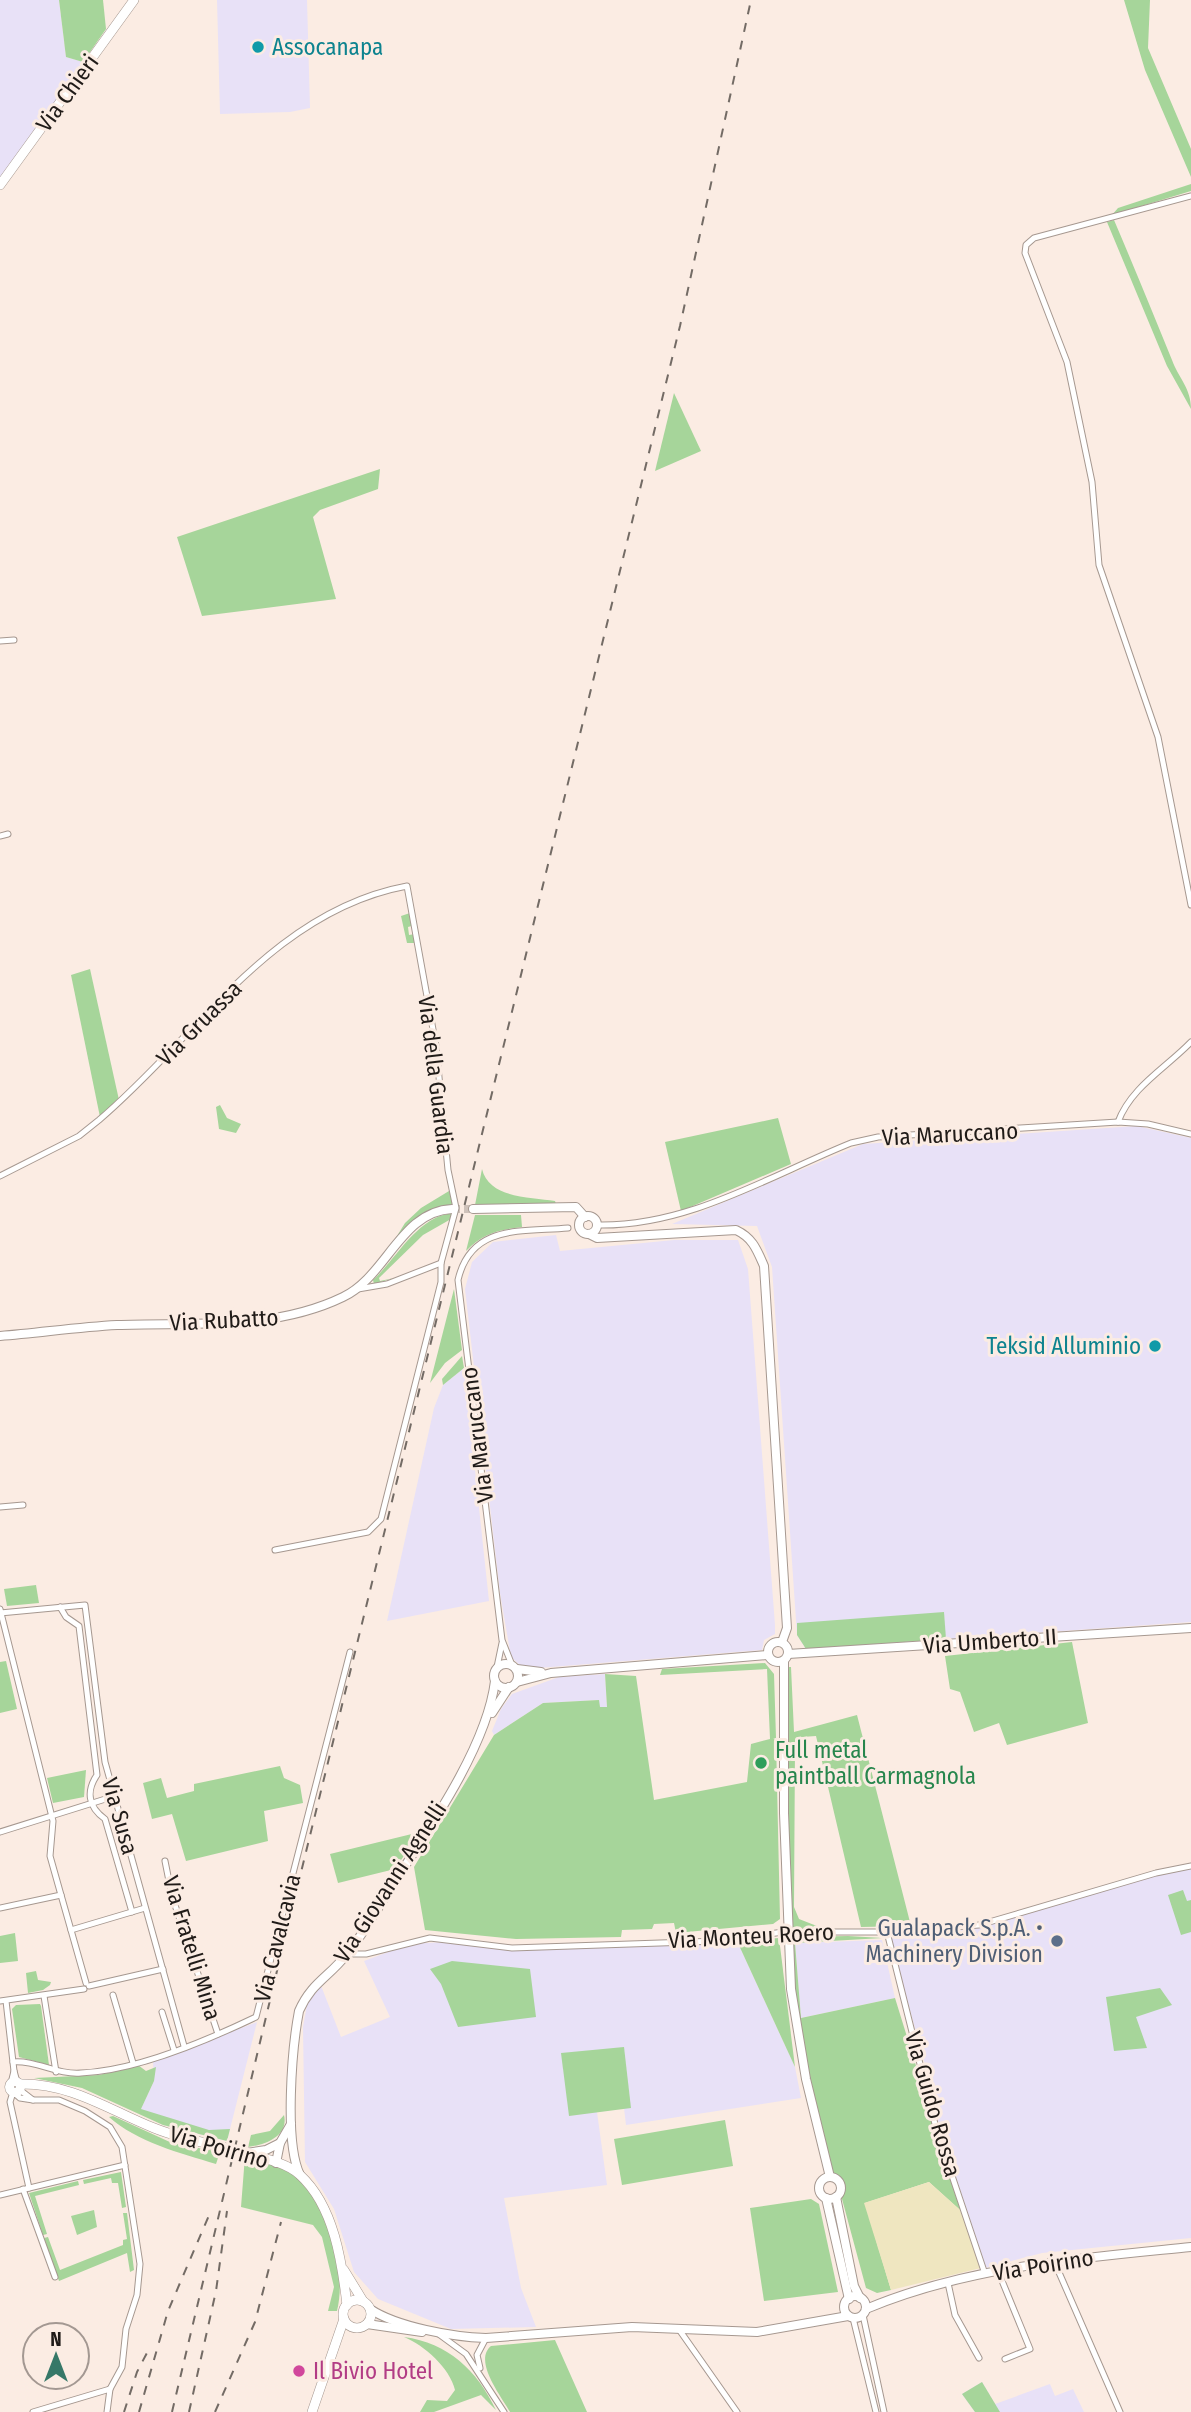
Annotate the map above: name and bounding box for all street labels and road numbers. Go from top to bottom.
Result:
street label: Via Chieri [30,49,104,137]
street label: Via Gruassa [151,975,247,1071]
street label: Via della Guardia [412,994,460,1156]
street label: Via Maruccano [881,1116,1019,1152]
street label: Via Rubatto [169,1303,279,1337]
street label: Via Maruccano [455,1366,499,1504]
street label: Via Umberto II [922,1622,1058,1660]
street label: Via Susa [96,1774,144,1858]
street label: Via Giovanni Agnelli [328,1796,452,1968]
street label: Via Cavalcavia [248,1871,306,2005]
street label: Via Fratelli Mina [157,1872,227,2024]
street label: Via Monteu Roero [667,1918,835,1954]
street label: Via Guido Rossa [899,2028,967,2180]
street label: Via Poirino [166,2120,272,2174]
street label: Via Poirino [991,2243,1095,2287]

